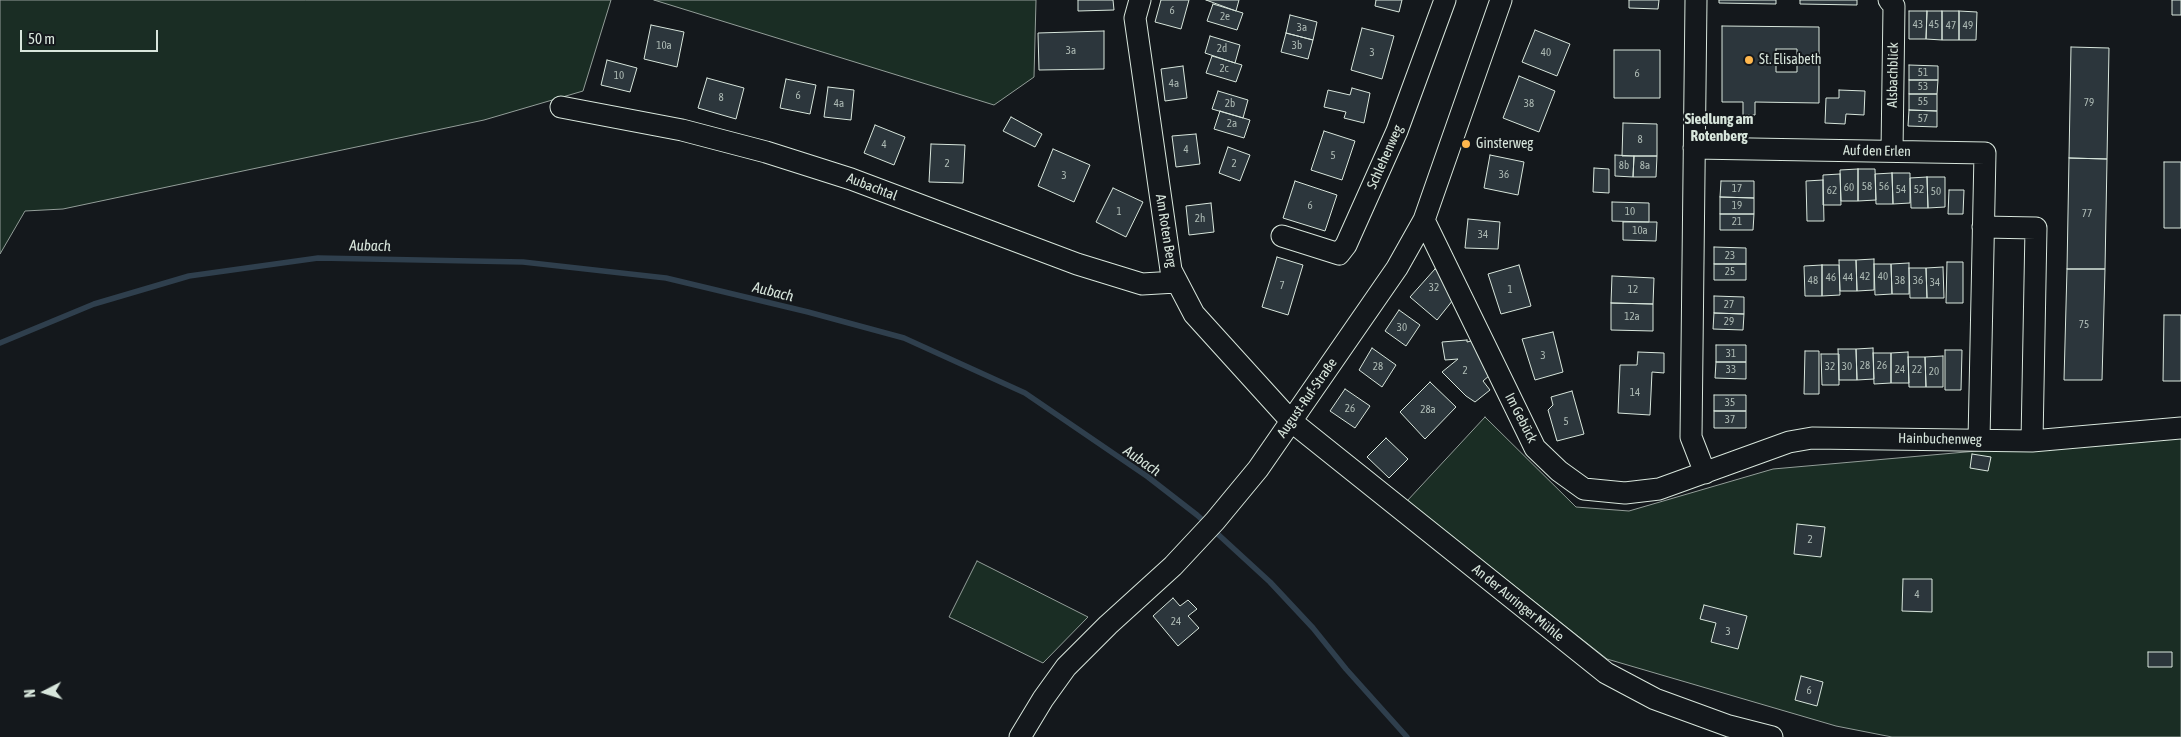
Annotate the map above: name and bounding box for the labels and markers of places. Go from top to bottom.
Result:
place label: St. Elisabeth [1759,52,1821,68]
marker: St. Elisabeth [1743,54,1755,66]
place label: Ginsterweg [1476,136,1533,152]
marker: Ginsterweg [1460,138,1472,150]

